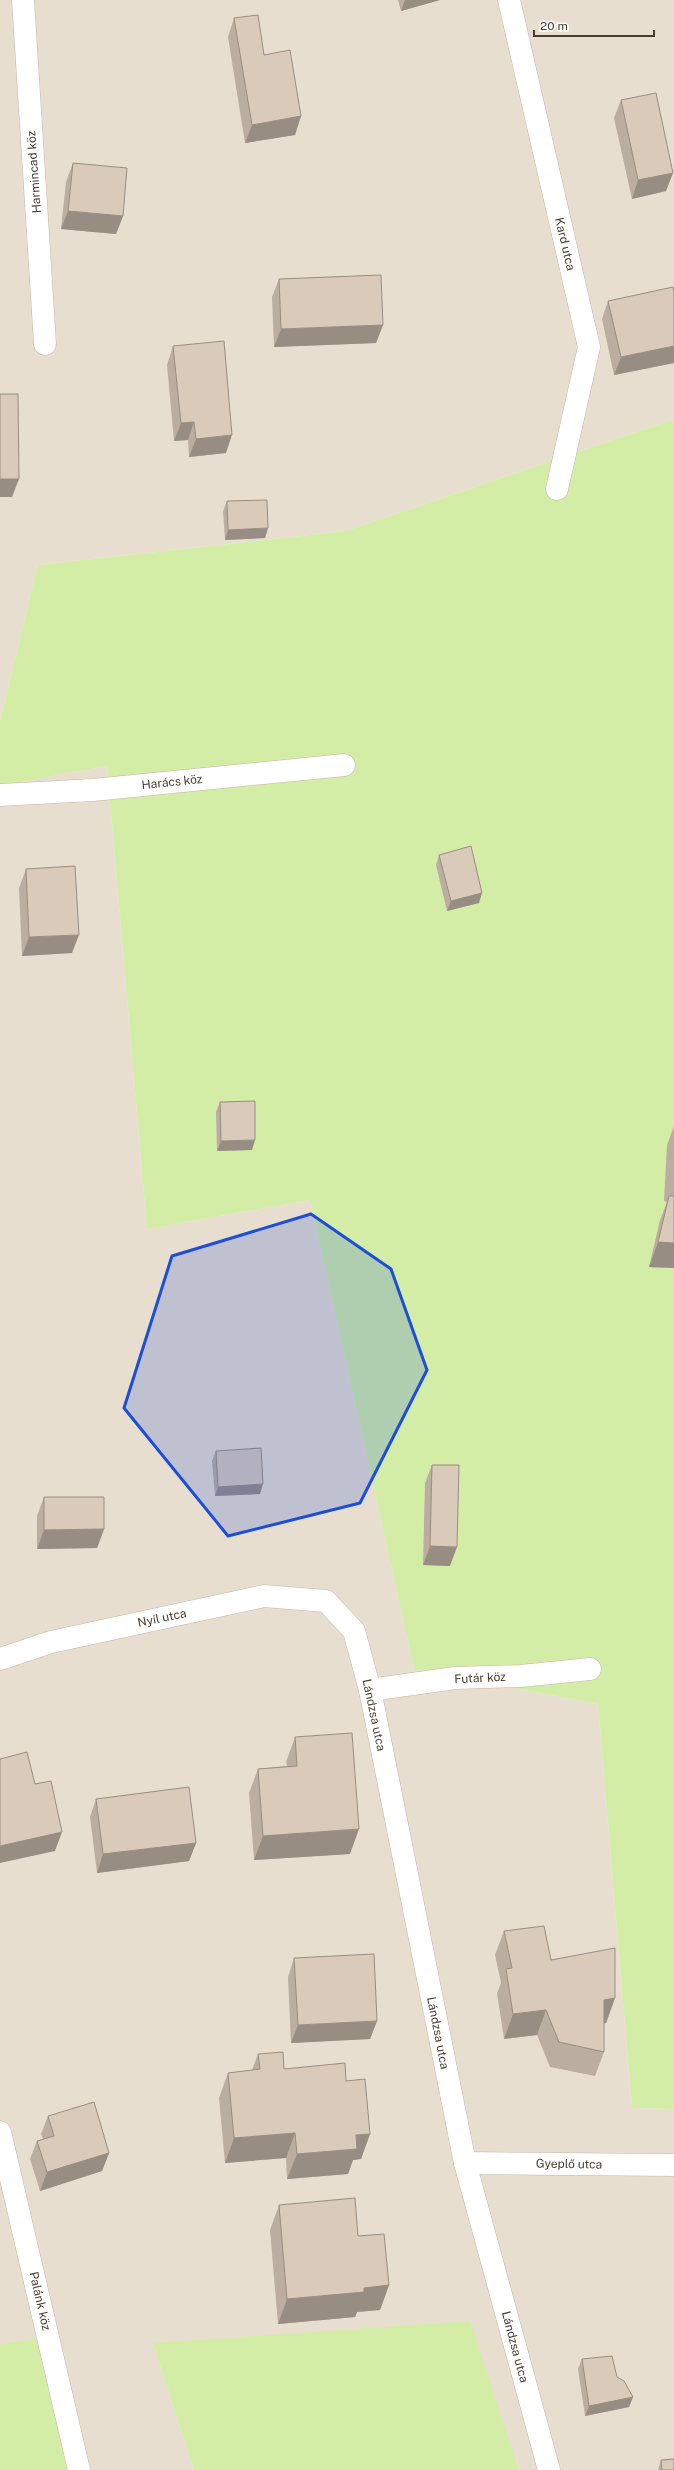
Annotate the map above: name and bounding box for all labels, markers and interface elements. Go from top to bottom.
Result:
scale bar [534,12,654,38]
text: 20 m [540,19,568,33]
street label: Harmincad köz [24,130,44,214]
street label: Kard utca [552,216,578,272]
street label: Harács köz [141,772,203,792]
street label: Nyíl utca [136,1606,188,1630]
street label: Futár köz [454,1670,506,1686]
street label: Lándzsa utca [360,1678,388,1752]
street label: Lándzsa utca [424,1996,452,2070]
street label: Gyeplő utca [536,2156,602,2172]
street label: Palánk köz [26,2270,54,2332]
street label: Lándzsa utca [499,2310,531,2384]

